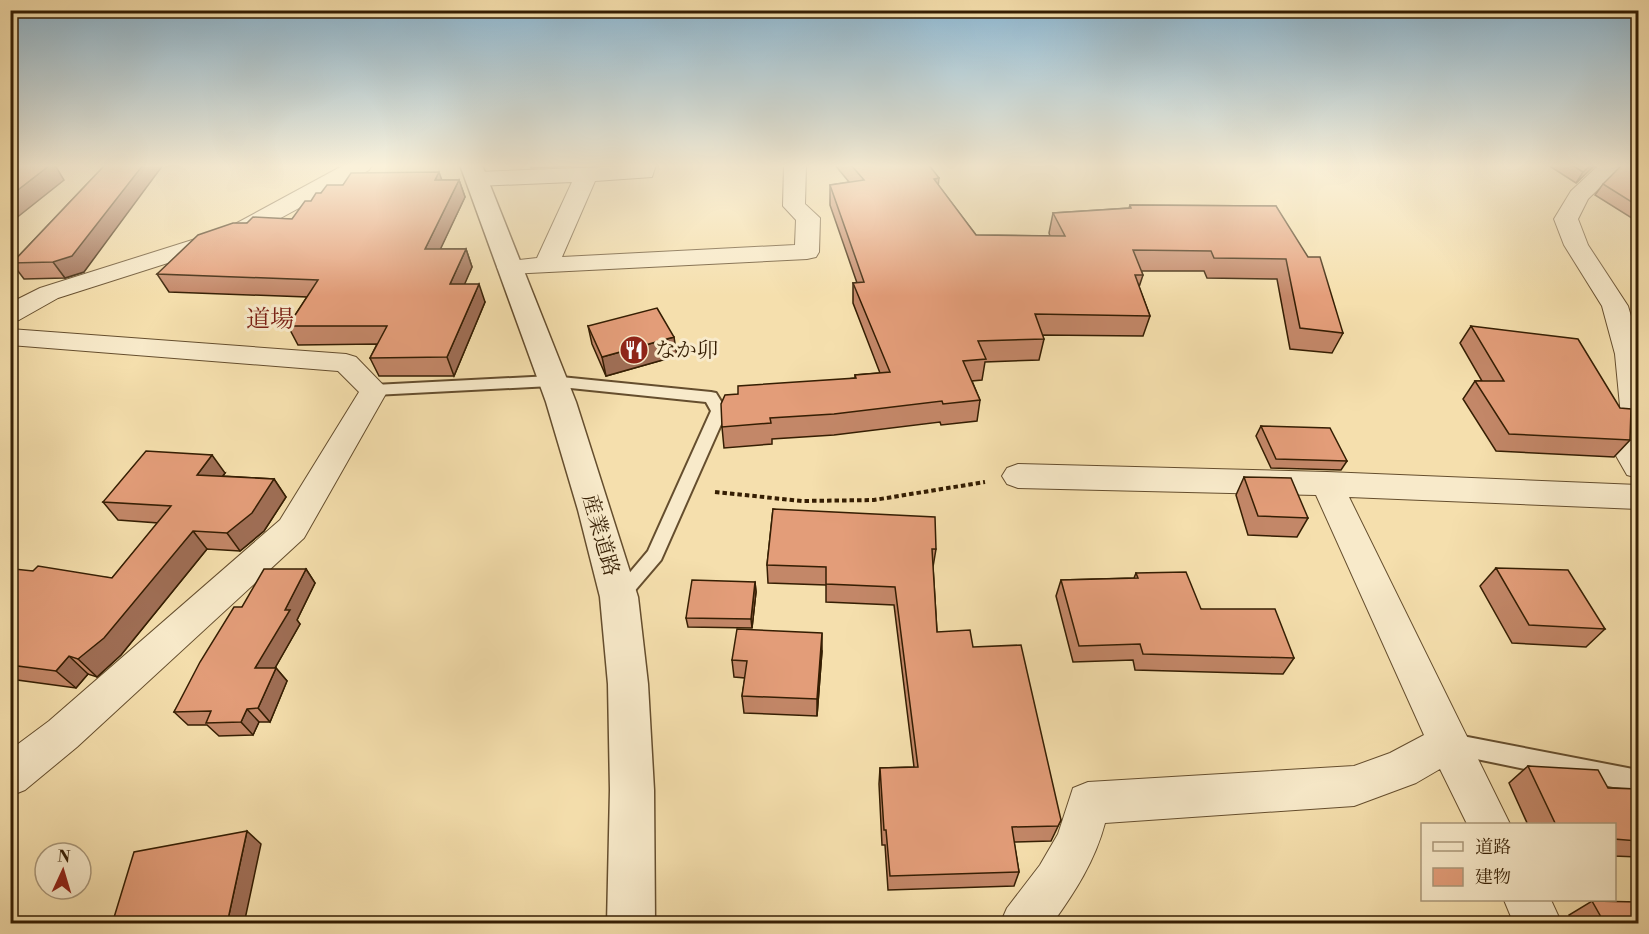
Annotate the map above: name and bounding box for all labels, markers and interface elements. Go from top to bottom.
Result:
district label: 道場 [246,305,294,335]
restaurant icon: なか卯 [618,334,650,366]
place label: なか卯 [655,338,718,364]
street label: 産業道路 [576,491,624,579]
legend [1421,823,1616,901]
text: 道路 [1475,836,1511,859]
north arrow [33,841,93,901]
text: N [57,847,71,867]
text: 建物 [1475,866,1511,889]

